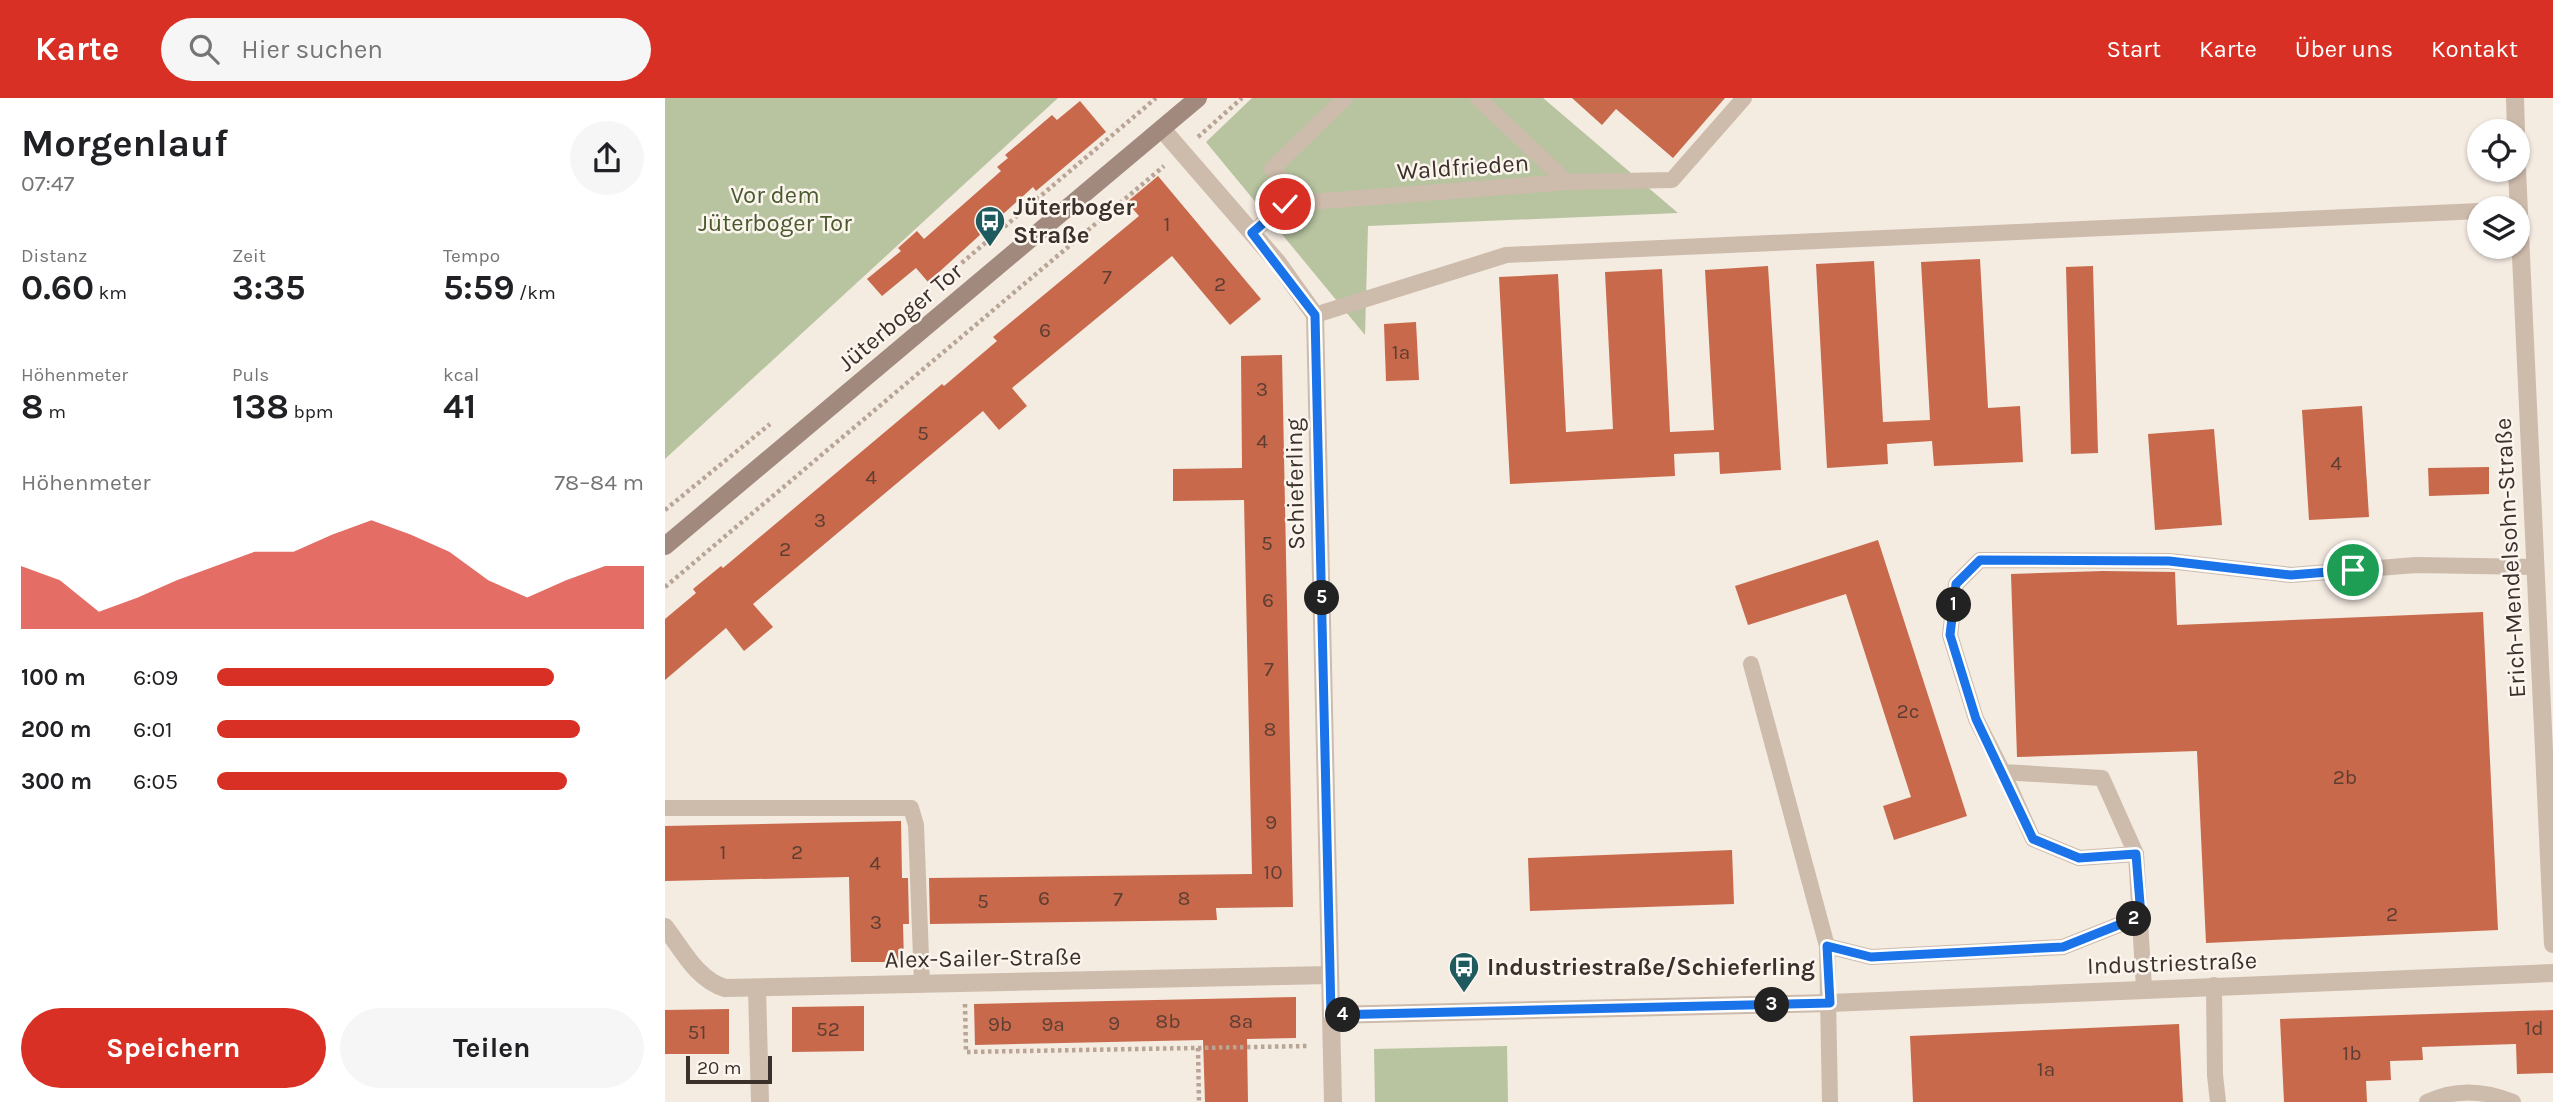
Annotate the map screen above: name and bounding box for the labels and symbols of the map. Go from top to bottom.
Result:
street label: Waldfrieden [1396,148,1530,186]
pin [1255,174,1315,234]
park label: Vor dem Jüterboger Tor [698,181,852,237]
place label: Jüterboger Straße [1013,193,1135,249]
bus stop icon: Jüterboger Straße [973,204,1007,248]
house number: 1 [1164,212,1170,236]
street label: Jüterboger Tor [832,257,968,377]
house number: 7 [1102,265,1112,289]
house number: 2 [1214,272,1226,296]
house number: 6 [1039,318,1051,342]
house number: 1a [1392,340,1410,364]
house number: 3 [1256,377,1268,401]
street label: Schieferling [1280,417,1310,550]
street label: Erich-Mendelsohn-Straße [2489,417,2531,699]
house number: 5 [917,421,929,445]
house number: 4 [1256,429,1268,453]
house number: 4 [2330,451,2342,475]
house number: 4 [865,465,877,489]
house number: 3 [814,508,826,532]
house number: 5 [1261,531,1273,555]
house number: 2 [779,537,791,561]
pin [2323,540,2383,600]
pin: 5 [1305,580,1339,616]
house number: 6 [1262,588,1274,612]
pin: 1 [1937,588,1971,622]
house number: 7 [1264,657,1274,681]
house number: 2c [1896,699,1920,723]
house number: 8 [1264,717,1276,741]
house number: 2b [2333,765,2357,789]
house number: 9 [1265,810,1277,834]
house number: 1 [720,840,726,864]
house number: 2 [791,840,803,864]
house number: 4 [869,851,881,875]
house number: 10 [1263,860,1283,884]
house number: 6 [1038,886,1050,910]
house number: 8 [1178,886,1190,910]
house number: 7 [1113,887,1123,911]
house number: 5 [977,889,989,913]
pin: 2 [2117,902,2151,936]
house number: 2 [2386,902,2398,926]
house number: 3 [870,910,882,934]
street label: Alex-Sailer-Straße [884,942,1082,974]
street label: Industriestraße [2086,946,2258,980]
bus stop icon: Industriestraße/Schieferling [1447,950,1481,994]
place label: Industriestraße/Schieferling [1487,953,1815,981]
pin: 3 [1755,988,1789,1023]
pin: 4 [1325,998,1361,1032]
house number: 8b [1155,1009,1181,1033]
house number: 8a [1229,1009,1253,1033]
house number: 9 [1108,1011,1120,1035]
house number: 9b [988,1012,1012,1036]
house number: 9a [1041,1012,1065,1036]
house number: 1d [2524,1016,2544,1040]
house number: 52 [816,1017,840,1041]
house number: 51 [688,1020,706,1044]
house number: 1b [2342,1041,2362,1065]
scale bar [686,1053,772,1085]
house number: 1a [2037,1057,2055,1081]

